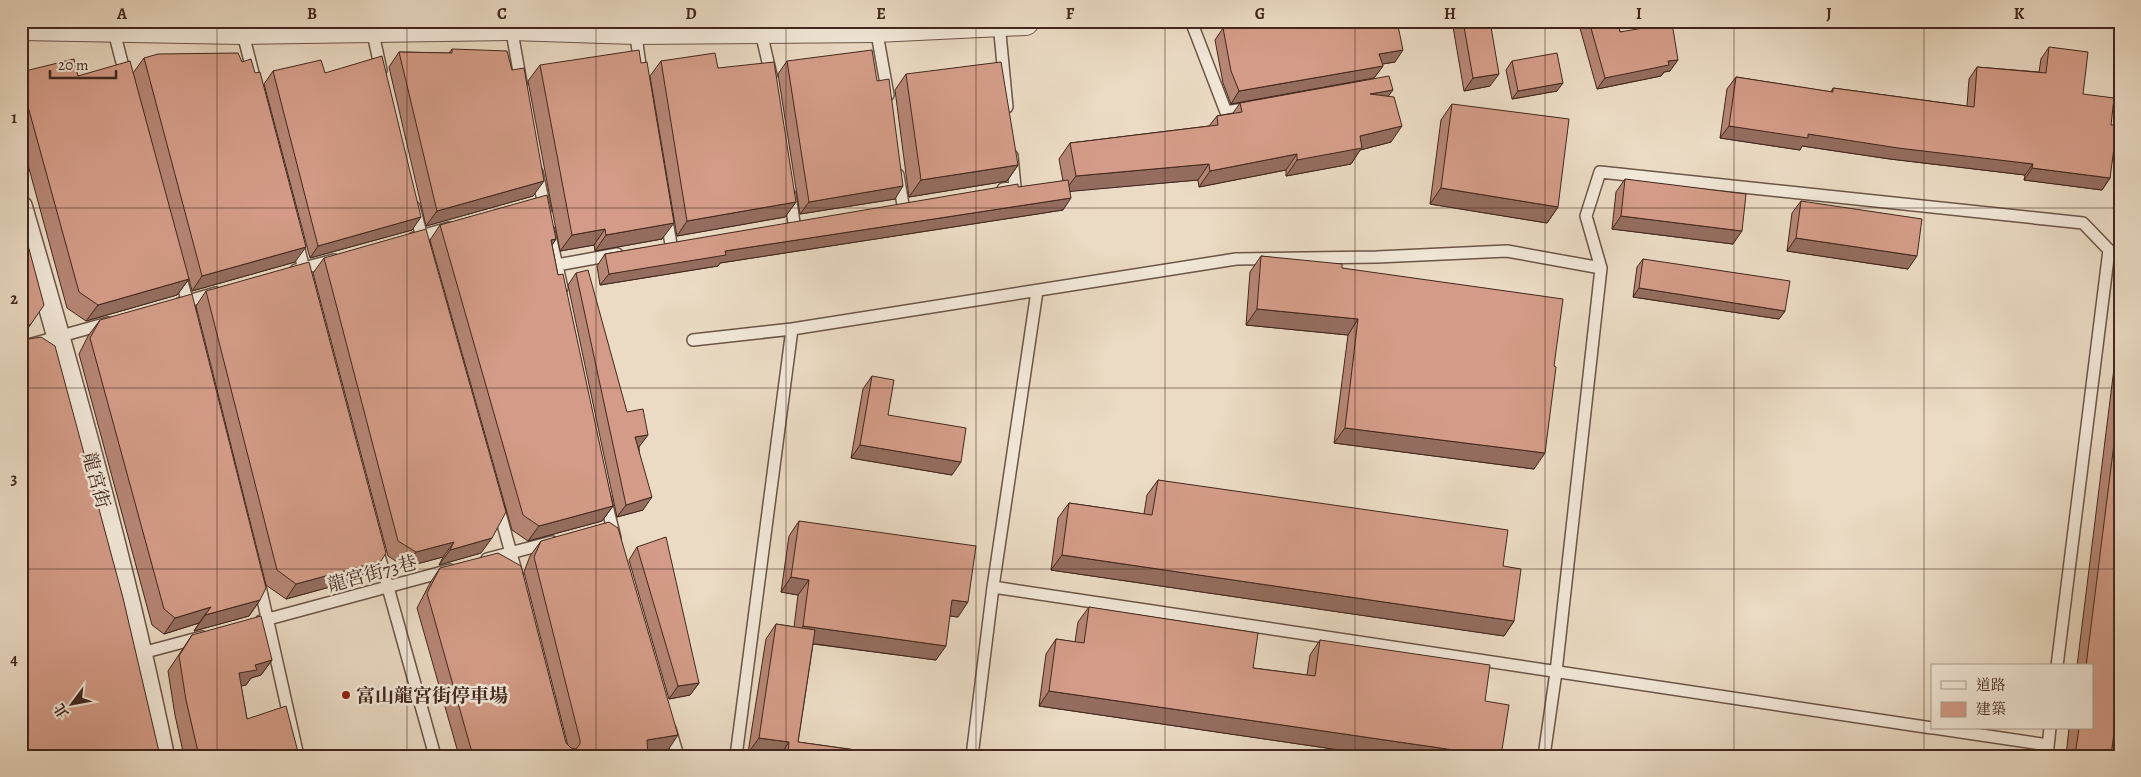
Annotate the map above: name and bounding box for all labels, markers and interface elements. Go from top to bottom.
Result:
text: A [116,3,128,25]
text: B [307,3,317,25]
text: C [497,3,507,25]
text: D [685,3,697,25]
text: E [876,3,886,25]
text: F [1066,3,1075,25]
text: G [1255,3,1265,25]
text: H [1444,3,1456,25]
text: I [1636,3,1642,25]
text: J [1826,3,1832,25]
text: K [2014,3,2025,25]
scale bar [50,48,116,80]
text: 20 m [58,55,89,75]
text: 1 [11,107,17,129]
text: 2 [10,288,18,310]
street label: 龍宮街 [76,449,116,511]
text: 3 [11,468,18,490]
street label: 龍宮街73巷 [325,550,420,598]
text: 4 [10,649,18,671]
legend [1931,664,2094,730]
text: 道路 [1976,675,2006,695]
north arrow [48,680,98,730]
place label: 富山龍宮街停車場 [356,683,508,709]
marker: 富山龍宮街停車場 [340,689,352,701]
text: 建築 [1976,699,2006,719]
text: 北 [50,700,73,722]

